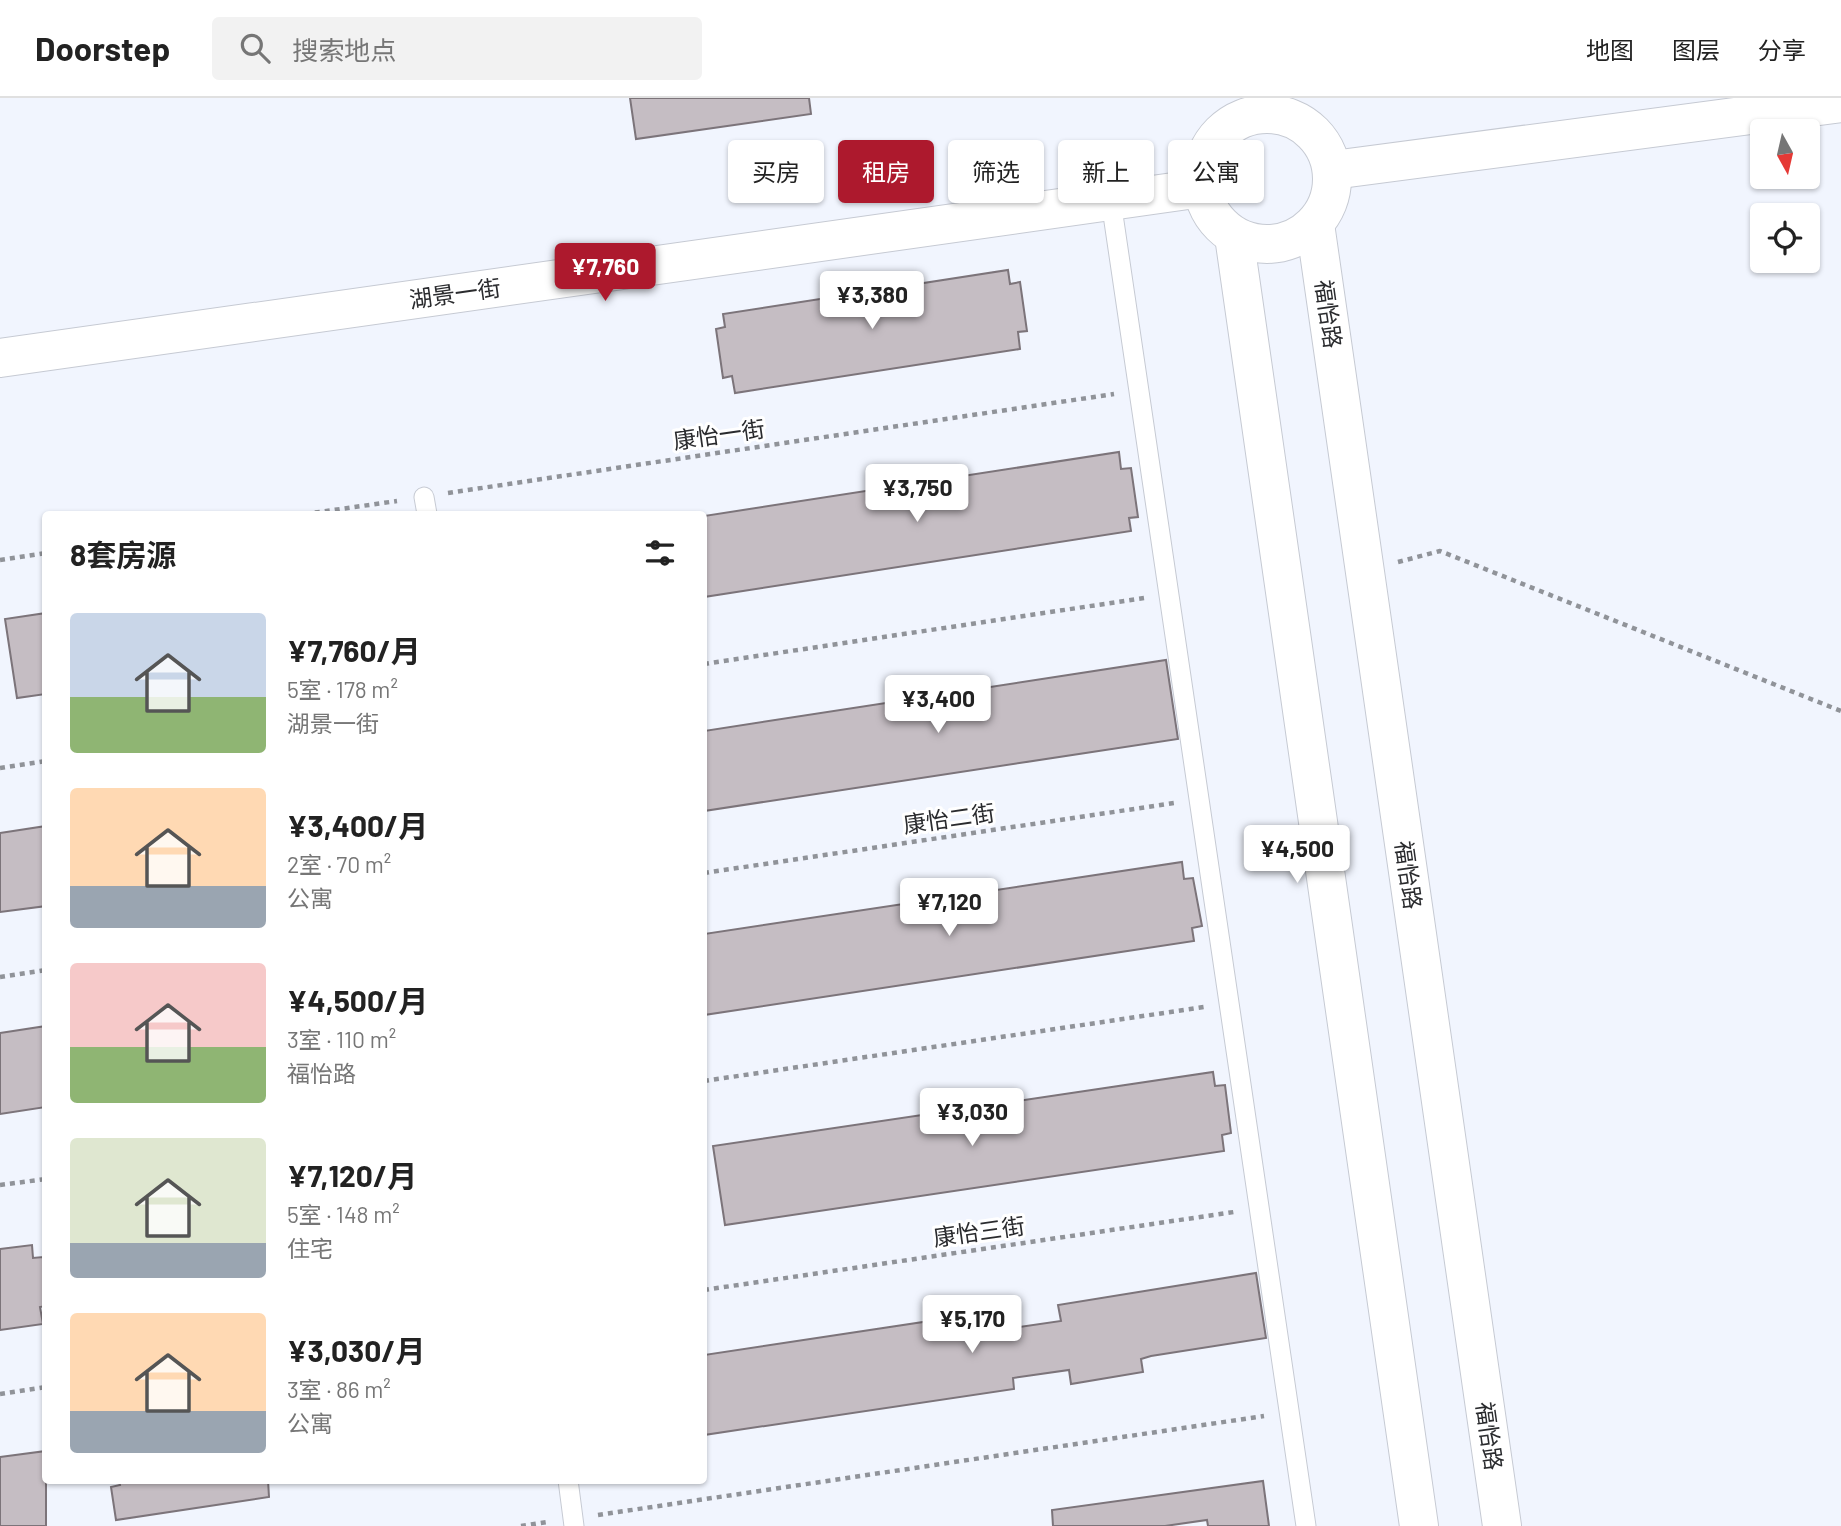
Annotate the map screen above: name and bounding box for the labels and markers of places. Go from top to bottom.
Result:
pin: ¥7,760 [548,244,662,303]
pin: ¥3,380 [815,272,929,331]
pin: ¥3,750 [860,464,974,524]
pin: ¥3,400 [881,676,995,735]
pin: ¥4,500 [1240,826,1354,885]
pin: ¥7,120 [892,878,1006,938]
pin: ¥3,030 [915,1088,1029,1148]
pin: ¥5,170 [915,1296,1029,1355]

